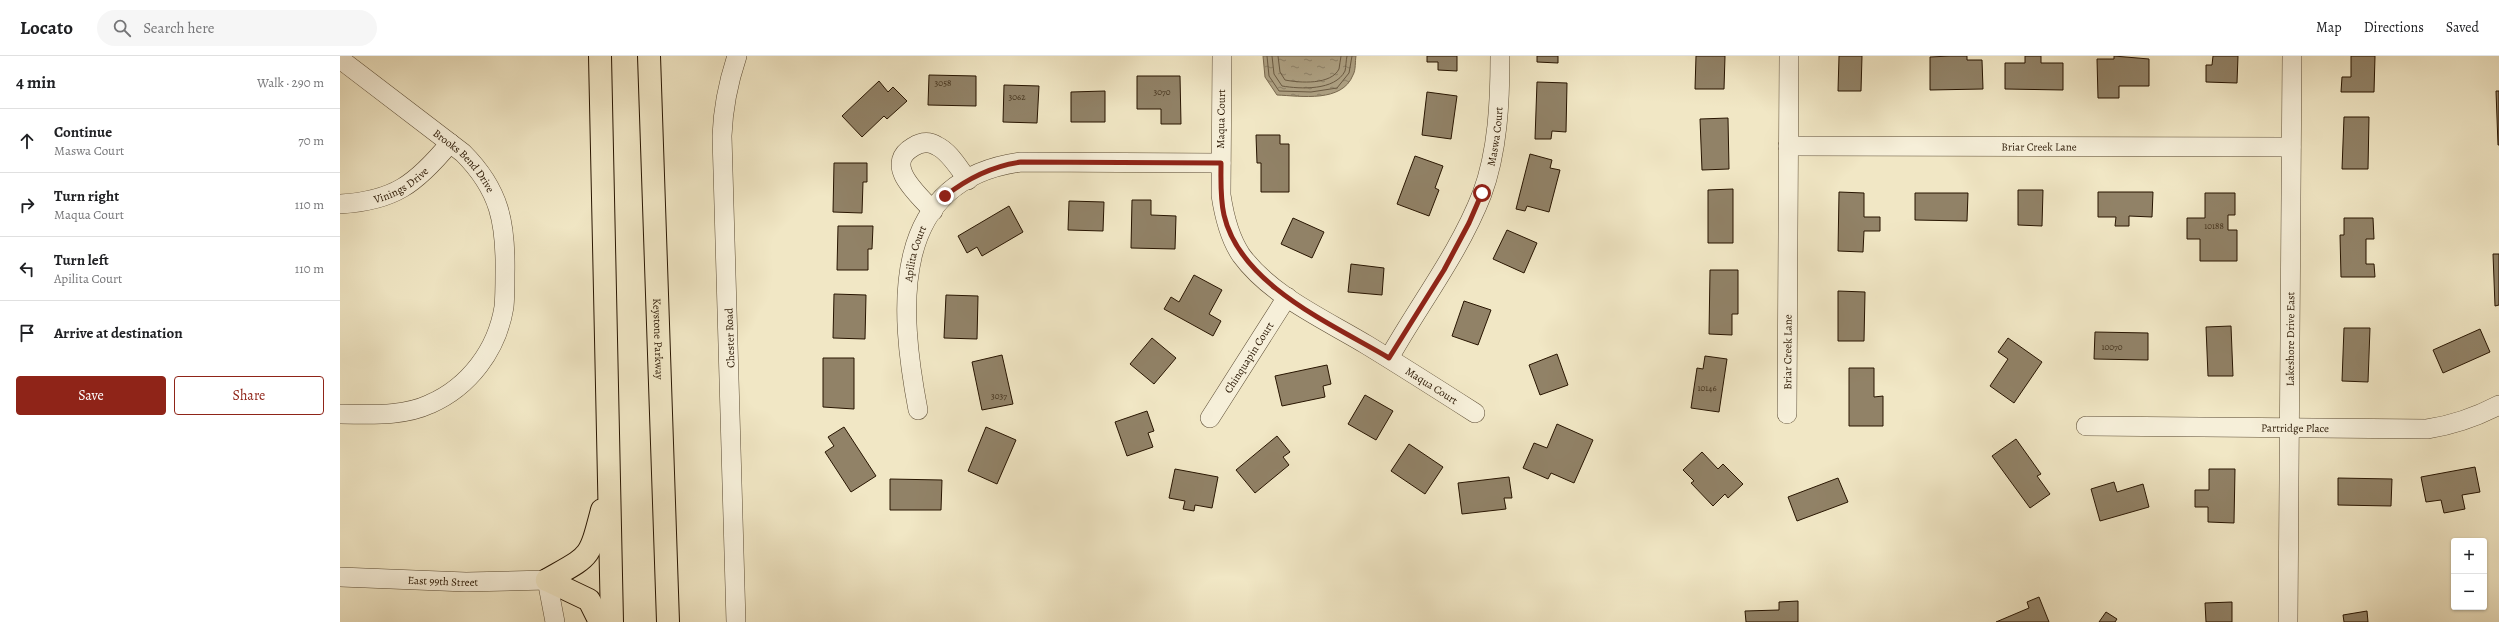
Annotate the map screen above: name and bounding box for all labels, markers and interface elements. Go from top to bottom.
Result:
search box [97,10,377,46]
text: Locato [20,15,73,41]
icon: search [111,17,133,39]
text: Search here [143,18,215,38]
text: Map [2316,18,2342,37]
text: Directions [2364,18,2424,37]
text: Saved [2446,18,2479,37]
text: 4 min [16,71,56,94]
text: Walk · 290 m [257,74,324,91]
house number: 3058 [935,77,951,89]
house number: 3070 [1153,86,1171,98]
street label: Maqua Court [1213,89,1229,149]
house number: 3062 [1009,91,1026,103]
street label: Maswa Court [1483,106,1506,167]
text: Continue [54,122,112,142]
street label: Brooks Bend Drive [430,125,498,195]
icon: ahead [16,130,38,152]
text: 70 m [298,132,324,149]
street label: Briar Creek Lane [2001,139,2077,154]
text: Maswa Court [54,142,124,159]
street label: Vinings Drive [371,164,432,207]
route start [1473,184,1491,202]
text: Turn right [54,186,119,206]
route end [936,187,954,205]
icon: right [16,194,38,216]
text: 110 m [295,196,324,213]
text: Maqua Court [54,206,124,223]
house number: 10188 [2204,220,2224,232]
street label: Apilita Court [900,223,930,284]
text: Turn left [54,250,109,270]
icon: left [16,258,38,280]
text: 110 m [295,260,324,277]
text: Apilita Court [54,270,122,287]
street label: Lakeshore Drive East [2282,291,2298,386]
street label: Keystone Parkway [650,298,667,380]
street label: Chester Road [721,308,739,368]
street label: Briar Creek Lane [1780,314,1795,390]
street label: Chinquapin Court [1220,318,1277,396]
icon: arrive [16,322,38,344]
text: Arrive at destination [54,323,183,343]
house number: 10070 [2101,341,2123,353]
street label: Maqua Court [1403,363,1461,408]
button: Save [16,376,166,415]
button: Share [174,376,324,415]
house number: 10146 [1697,382,1717,394]
house number: 3037 [991,390,1007,402]
street label: Partridge Place [2261,420,2329,436]
map controls [2451,538,2487,610]
button: + [2451,538,2487,574]
street label: East 99th Street [407,572,479,590]
button: − [2451,574,2487,610]

